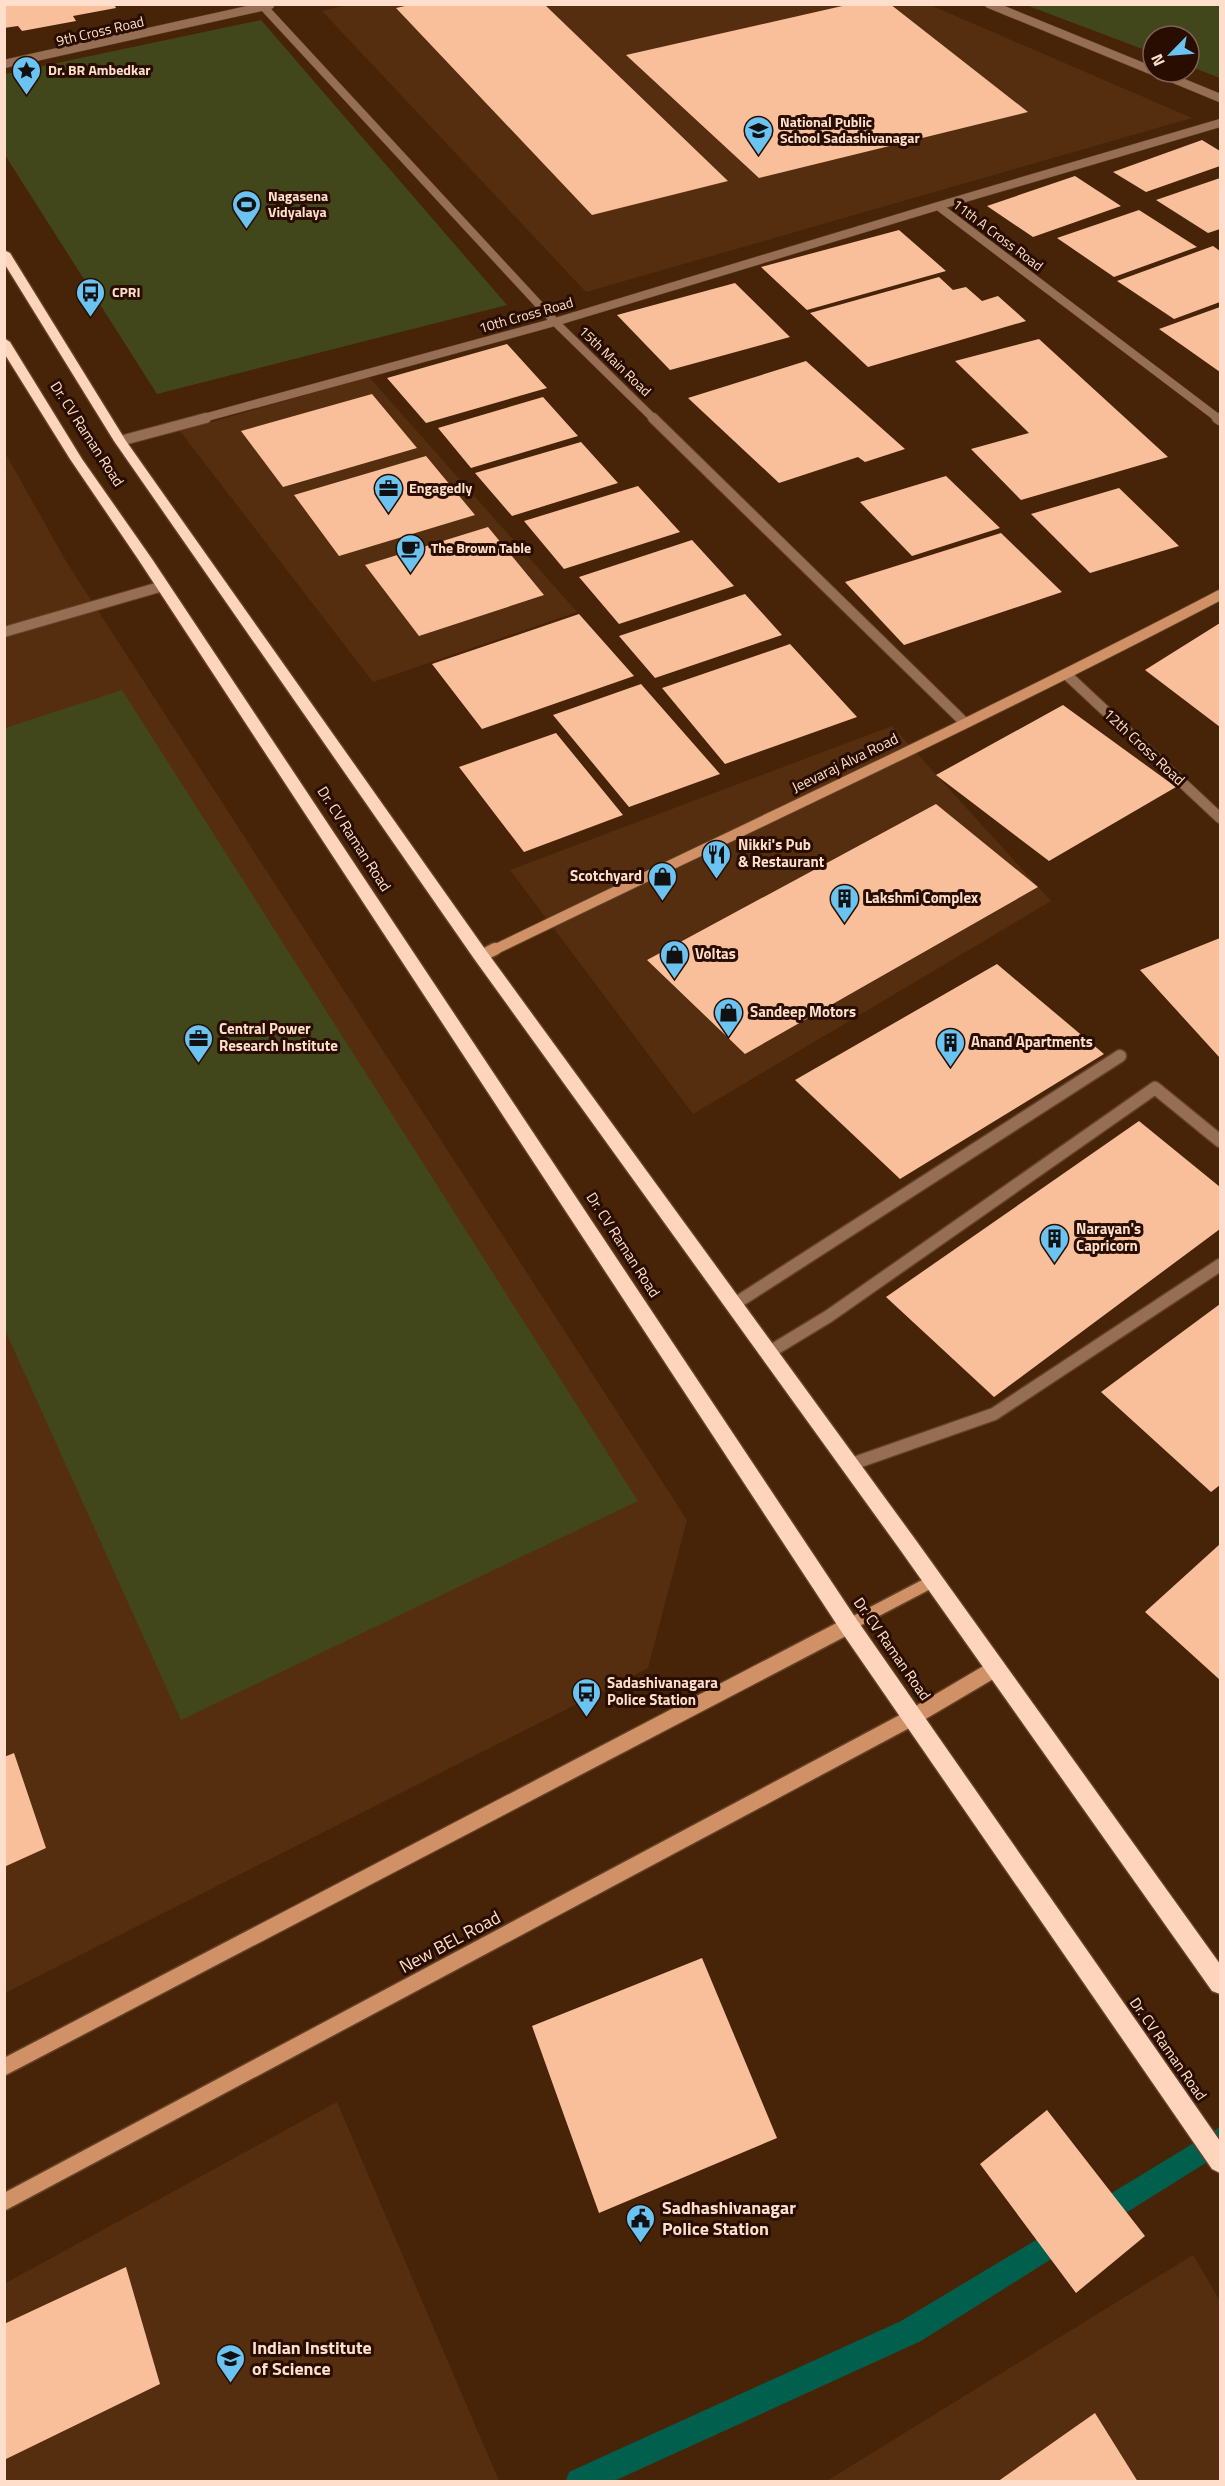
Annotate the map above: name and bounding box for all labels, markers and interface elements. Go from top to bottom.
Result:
street label: 9th Cross Road [54,10,146,51]
north arrow [1141,24,1201,84]
text: N [1144,50,1171,70]
place icon: Dr. BR Ambedkar [11,54,43,96]
place label: Dr. BR Ambedkar [48,59,151,80]
place label: National Public School Sadashivanagar [780,111,920,148]
school or university icon: National Public School Sadashivanagar [743,114,775,156]
place label: Nagasena Vidyalaya [268,185,328,222]
sports icon: Nagasena Vidyalaya [231,188,263,230]
street label: 11th A Cross Road [949,194,1048,276]
bus stop icon: CPRI [75,276,107,318]
place label: CPRI [112,281,141,302]
street label: 10th Cross Road [476,291,576,338]
street label: 15th Main Road [574,320,656,401]
street label: Dr. CV Raman Road [45,377,130,491]
office icon: Engagedly [372,472,404,514]
place label: Engagedly [409,477,472,498]
cafe icon: The Brown Table [394,532,426,574]
place label: The Brown Table [431,537,531,558]
street label: 12th Cross Road [1098,703,1190,791]
street label: Jeevaraj Alva Road [788,727,902,798]
street label: Dr. CV Raman Road [312,782,397,896]
place label: Nikki's Pub & Restaurant [738,833,825,873]
restaurant icon: Nikki's Pub & Restaurant [701,838,733,880]
shop icon: Scotchyard [647,860,679,902]
place label: Scotchyard [570,864,642,887]
building icon: Lakshmi Complex [828,882,860,924]
place label: Lakshmi Complex [865,886,978,909]
shop icon: Voltas [658,938,690,980]
place label: Voltas [695,942,736,965]
shop icon: Sandeep Motors [713,996,745,1038]
place label: Sandeep Motors [750,1000,856,1023]
place label: Central Power Research Institute [219,1017,338,1057]
office icon: Central Power Research Institute [182,1022,214,1064]
building icon: Anand Apartments [934,1026,966,1068]
place label: Anand Apartments [971,1030,1093,1053]
street label: Dr. CV Raman Road [581,1188,666,1302]
place label: Narayan's Capricorn [1076,1217,1141,1257]
building icon: Narayan's Capricorn [1039,1222,1071,1264]
street label: Dr. CV Raman Road [848,1592,937,1705]
place label: Sadashivanagara Police Station [607,1671,718,1711]
bus stop icon: Sadashivanagara Police Station [570,1676,602,1718]
street label: New BEL Road [394,1903,505,1980]
street label: Dr. CV Raman Road [1124,1992,1213,2105]
place label: Sadhashivanagar Police Station [662,2194,796,2242]
public building icon: Sadhashivanagar Police Station [625,2202,657,2244]
place label: Indian Institute of Science [252,2334,372,2382]
school or university icon: Indian Institute of Science [215,2342,247,2384]

